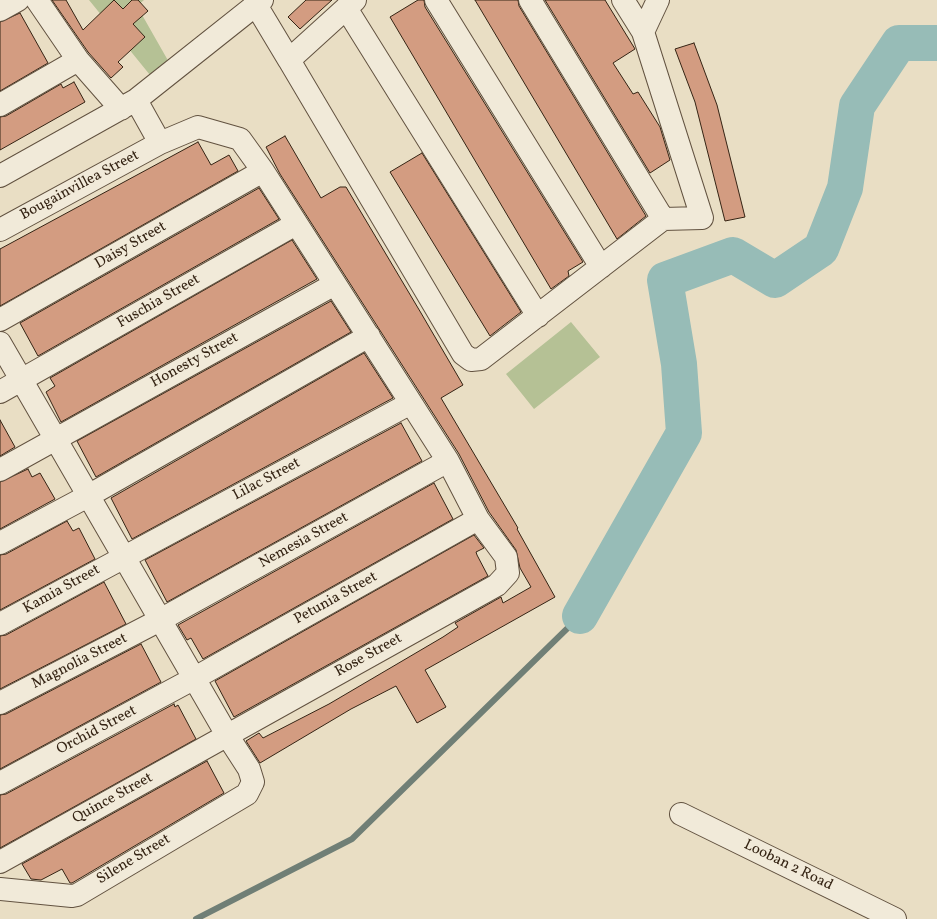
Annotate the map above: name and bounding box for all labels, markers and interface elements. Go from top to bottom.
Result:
street label: Bougainvillea Street [17,147,143,225]
street label: Daisy Street [92,218,170,274]
street label: Fuschia Street [114,271,204,333]
street label: Honesty Street [148,330,242,392]
street label: Lilac Street [230,455,304,505]
street label: Nemesia Street [256,509,352,573]
street label: Kamia Street [20,561,104,619]
street label: Petunia Street [291,569,381,629]
street label: Magnolia Street [29,630,131,694]
street label: Rose Street [332,630,406,682]
street label: Orchid Street [54,702,140,760]
street label: Quince Street [70,770,156,828]
street label: Silene Street [94,831,174,889]
street label: Looban 2 Road [741,837,835,895]

